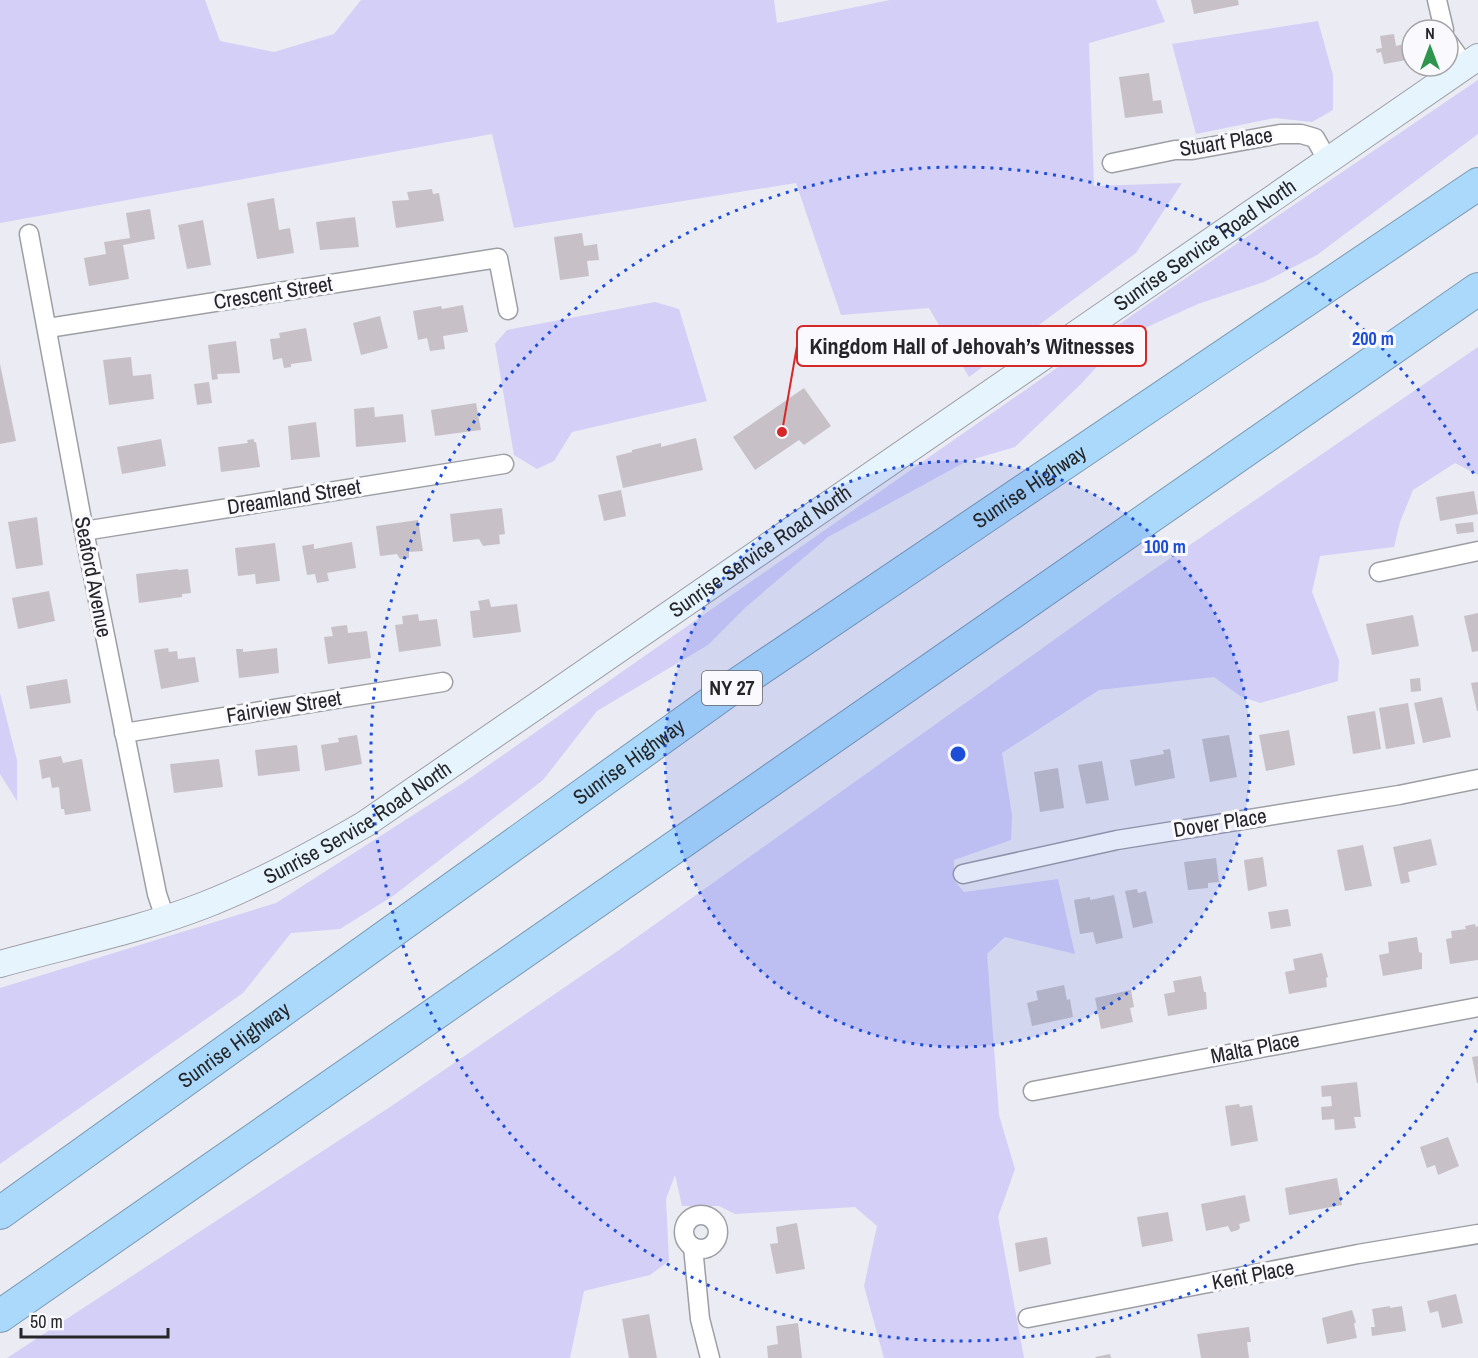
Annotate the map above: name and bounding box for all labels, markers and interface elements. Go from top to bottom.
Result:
north arrow [1400,18,1460,78]
text: N [1425,22,1435,44]
street label: Stuart Place [1177,120,1275,163]
street label: Sunrise Service Road North [1108,172,1302,318]
street label: Crescent Street [212,269,334,316]
callout: Kingdom Hall of Jehovah’s Witnesses [797,326,1146,366]
text: 200 m [1352,326,1394,351]
text: Kingdom Hall of Jehovah’s Witnesses [809,331,1135,361]
street label: Sunrise Highway [967,437,1092,535]
street label: Dreamland Street [225,472,363,521]
street label: Sunrise Service Road North [663,478,857,624]
street label: Seaford Avenue [68,514,119,640]
text: 100 m [1144,534,1186,559]
road number: NY 27 [702,671,762,705]
street label: Fairview Street [224,683,344,730]
street label: Sunrise Highway [567,711,691,811]
centre of rings [948,744,968,764]
street label: Sunrise Service Road North [259,754,457,891]
street label: Dover Place [1171,801,1269,844]
street label: Sunrise Highway [172,994,296,1095]
street label: Malta Place [1208,1025,1302,1070]
street label: Kent Place [1209,1252,1297,1297]
scale bar [21,1301,168,1339]
text: 50 m [30,1309,63,1334]

